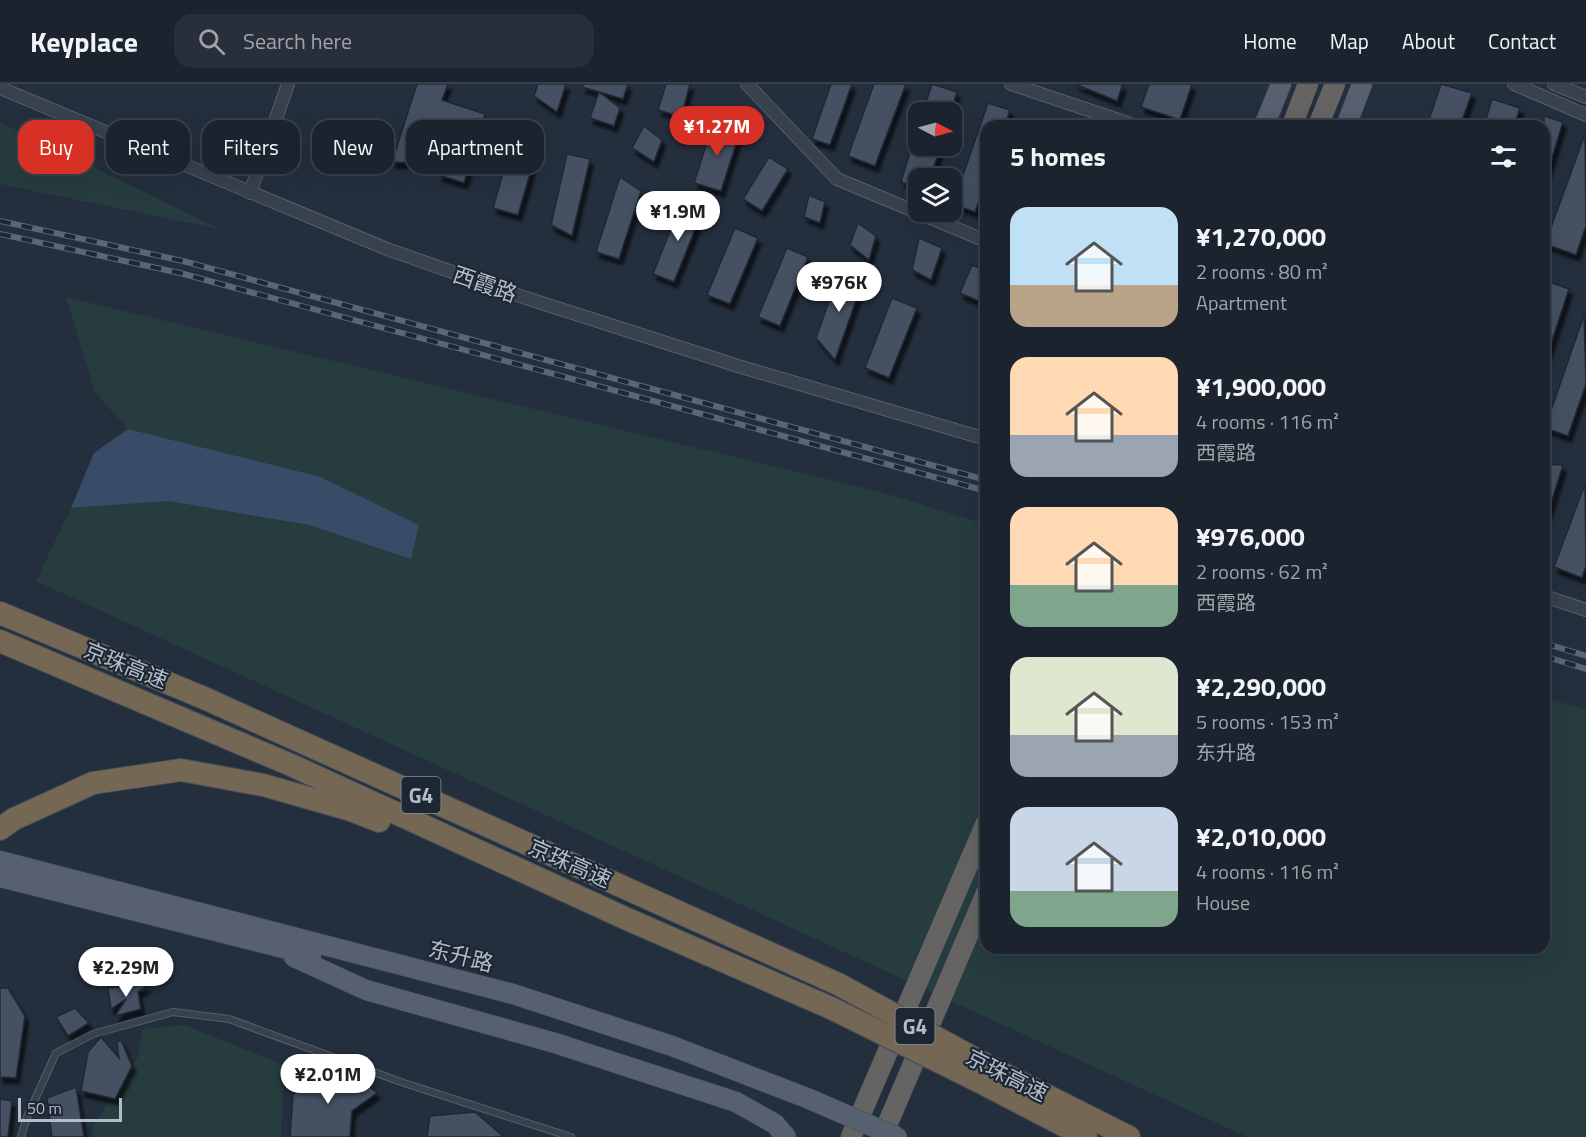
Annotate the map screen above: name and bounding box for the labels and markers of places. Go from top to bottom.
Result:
pin: ¥1.27M [668,106,766,157]
pin: ¥1.9M [636,191,720,242]
pin: ¥976K [797,262,881,313]
pin: ¥2.29M [77,947,175,998]
pin: ¥2.01M [279,1054,377,1105]

